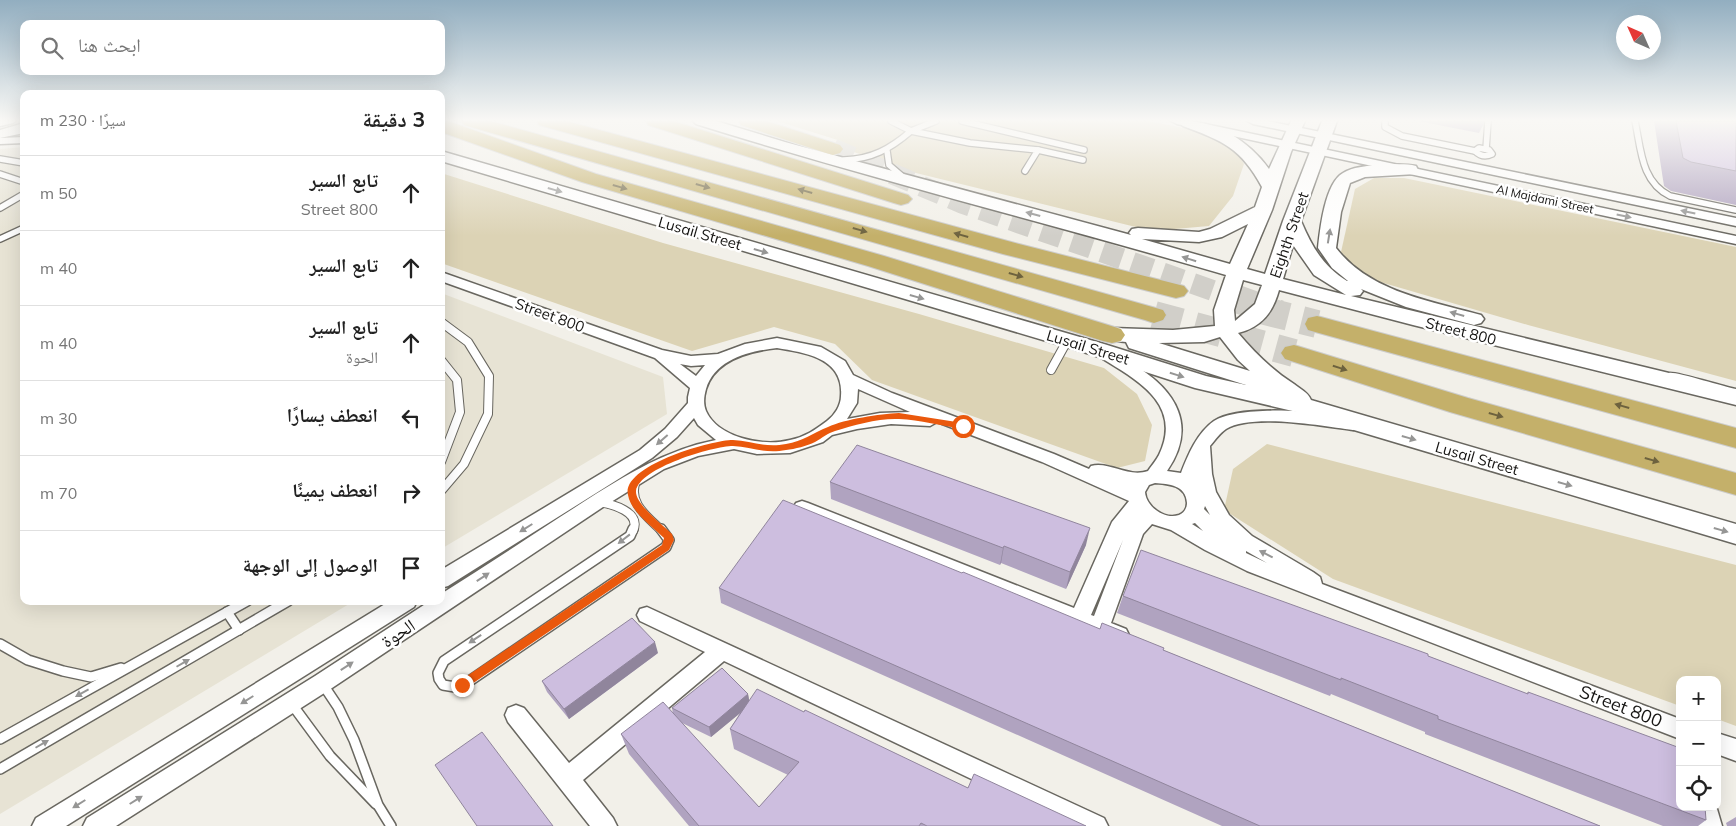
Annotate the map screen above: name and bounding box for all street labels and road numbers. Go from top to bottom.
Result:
street label: Al Majdami Street [1495,181,1595,217]
street label: Eighth Street [1265,190,1313,280]
street label: Lusail Street [656,212,744,254]
street label: Street 800 [513,294,587,336]
street label: Street 800 [1424,313,1498,349]
street label: Lusail Street [1044,325,1132,369]
street label: Lusail Street [1433,437,1521,479]
street label: الحوة [377,614,419,652]
street label: Street 800 [1576,680,1666,732]

